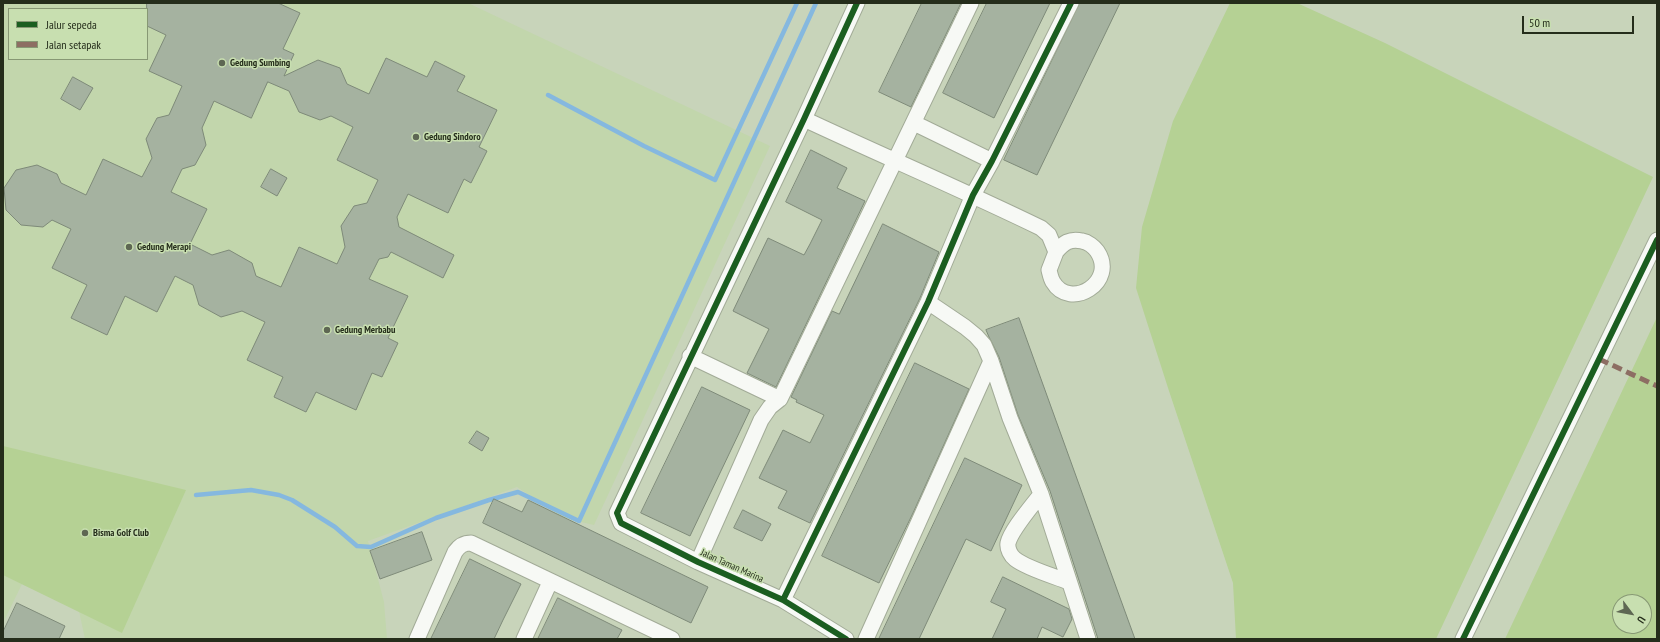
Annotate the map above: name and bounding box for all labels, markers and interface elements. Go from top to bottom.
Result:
legend [8,8,148,60]
scale bar [1524,8,1636,34]
text: 50 m [1529,15,1550,30]
text: Jalur sepeda [46,17,97,32]
text: Jalan setapak [46,37,101,52]
place label: Gedung Sumbing [230,57,290,69]
marker: Gedung Sumbing [217,58,227,68]
place label: Gedung Sindoro [424,131,481,143]
marker: Gedung Sindoro [411,132,421,142]
place label: Gedung Merapi [137,241,191,253]
marker: Gedung Merapi [124,242,134,252]
place label: Gedung Merbabu [335,324,395,336]
marker: Gedung Merbabu [322,325,332,335]
place label: Bisma Golf Club [93,527,149,539]
marker: Bisma Golf Club [80,528,90,538]
street label: Jalan Taman Marina [699,547,765,585]
north arrow [1612,594,1652,634]
text: U [1634,614,1649,626]

